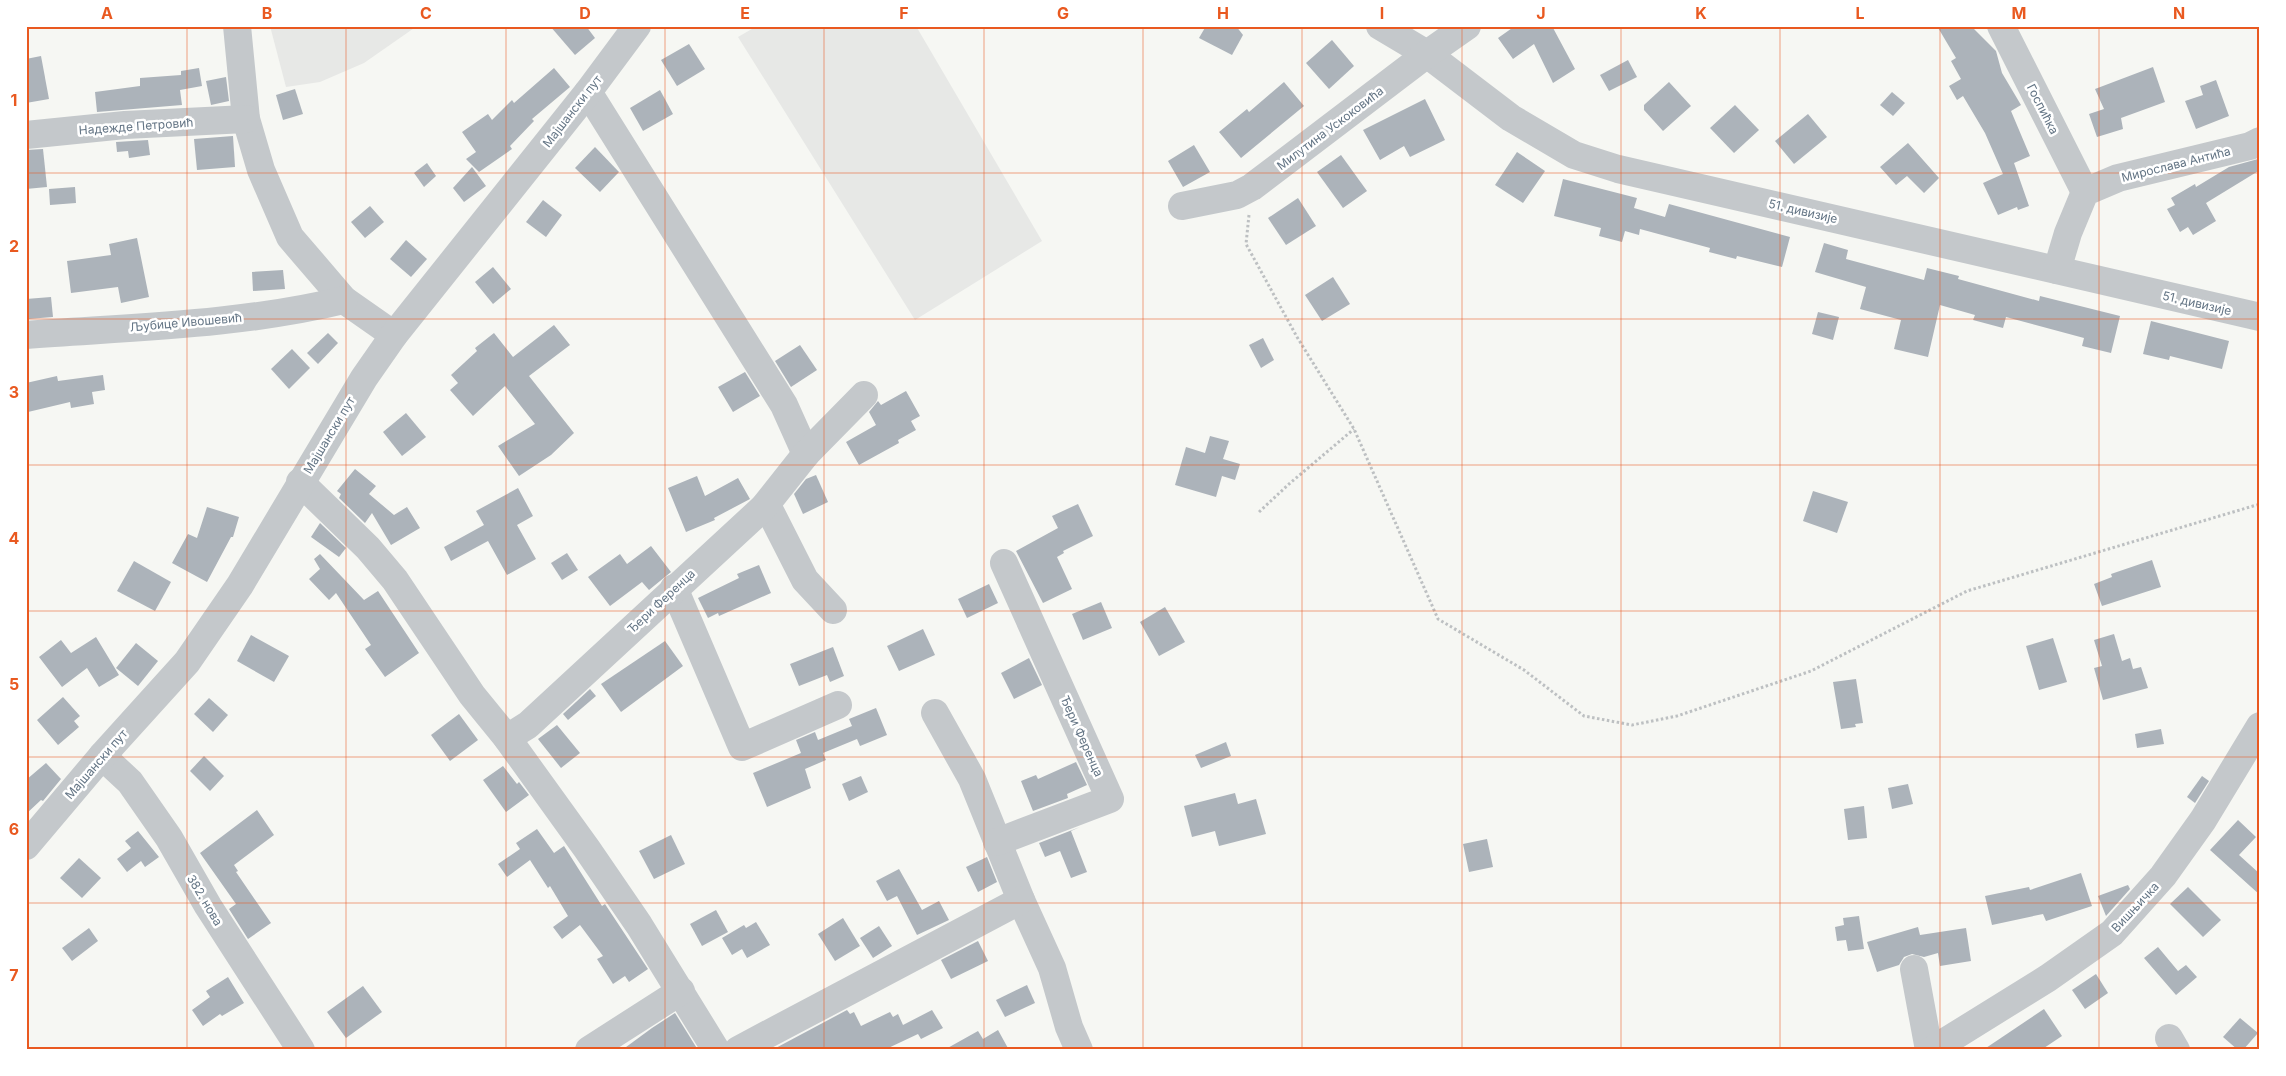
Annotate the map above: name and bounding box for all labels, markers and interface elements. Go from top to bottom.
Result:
text: A [101,3,113,23]
text: B [262,3,272,23]
text: C [420,3,432,23]
text: D [579,3,591,23]
text: E [740,3,750,23]
text: F [899,3,909,23]
text: G [1057,3,1069,23]
text: H [1217,3,1229,23]
text: I [1380,3,1384,23]
text: J [1536,3,1546,23]
text: K [1695,3,1707,23]
text: L [1855,3,1865,23]
text: M [2012,3,2026,23]
text: N [2173,3,2185,23]
street label: Мајшански пут [539,72,605,150]
street label: Госпићка [2024,81,2062,137]
street label: Милутина Ускоковића [1274,83,1386,173]
text: 1 [11,90,17,110]
street label: Надежде Петровић [78,115,194,137]
street label: Мирослава Антића [2120,143,2232,185]
street label: 51. дивизије [1767,196,1839,226]
text: 2 [9,236,19,256]
street label: 51. дивизије [2161,288,2233,318]
street label: Љубице Ивошевић [129,310,243,334]
text: 3 [9,382,19,402]
street label: Мајшански пут [300,393,358,476]
text: 4 [9,528,20,548]
street label: Ђери Ференца [624,566,698,636]
text: 5 [9,674,19,694]
street label: Ђери Ференца [1057,693,1107,779]
street label: Мајшански пут [62,726,131,802]
text: 6 [9,819,19,839]
street label: 382. нова [184,872,226,928]
street label: Вишњичка [2108,879,2162,935]
text: 7 [9,965,19,985]

